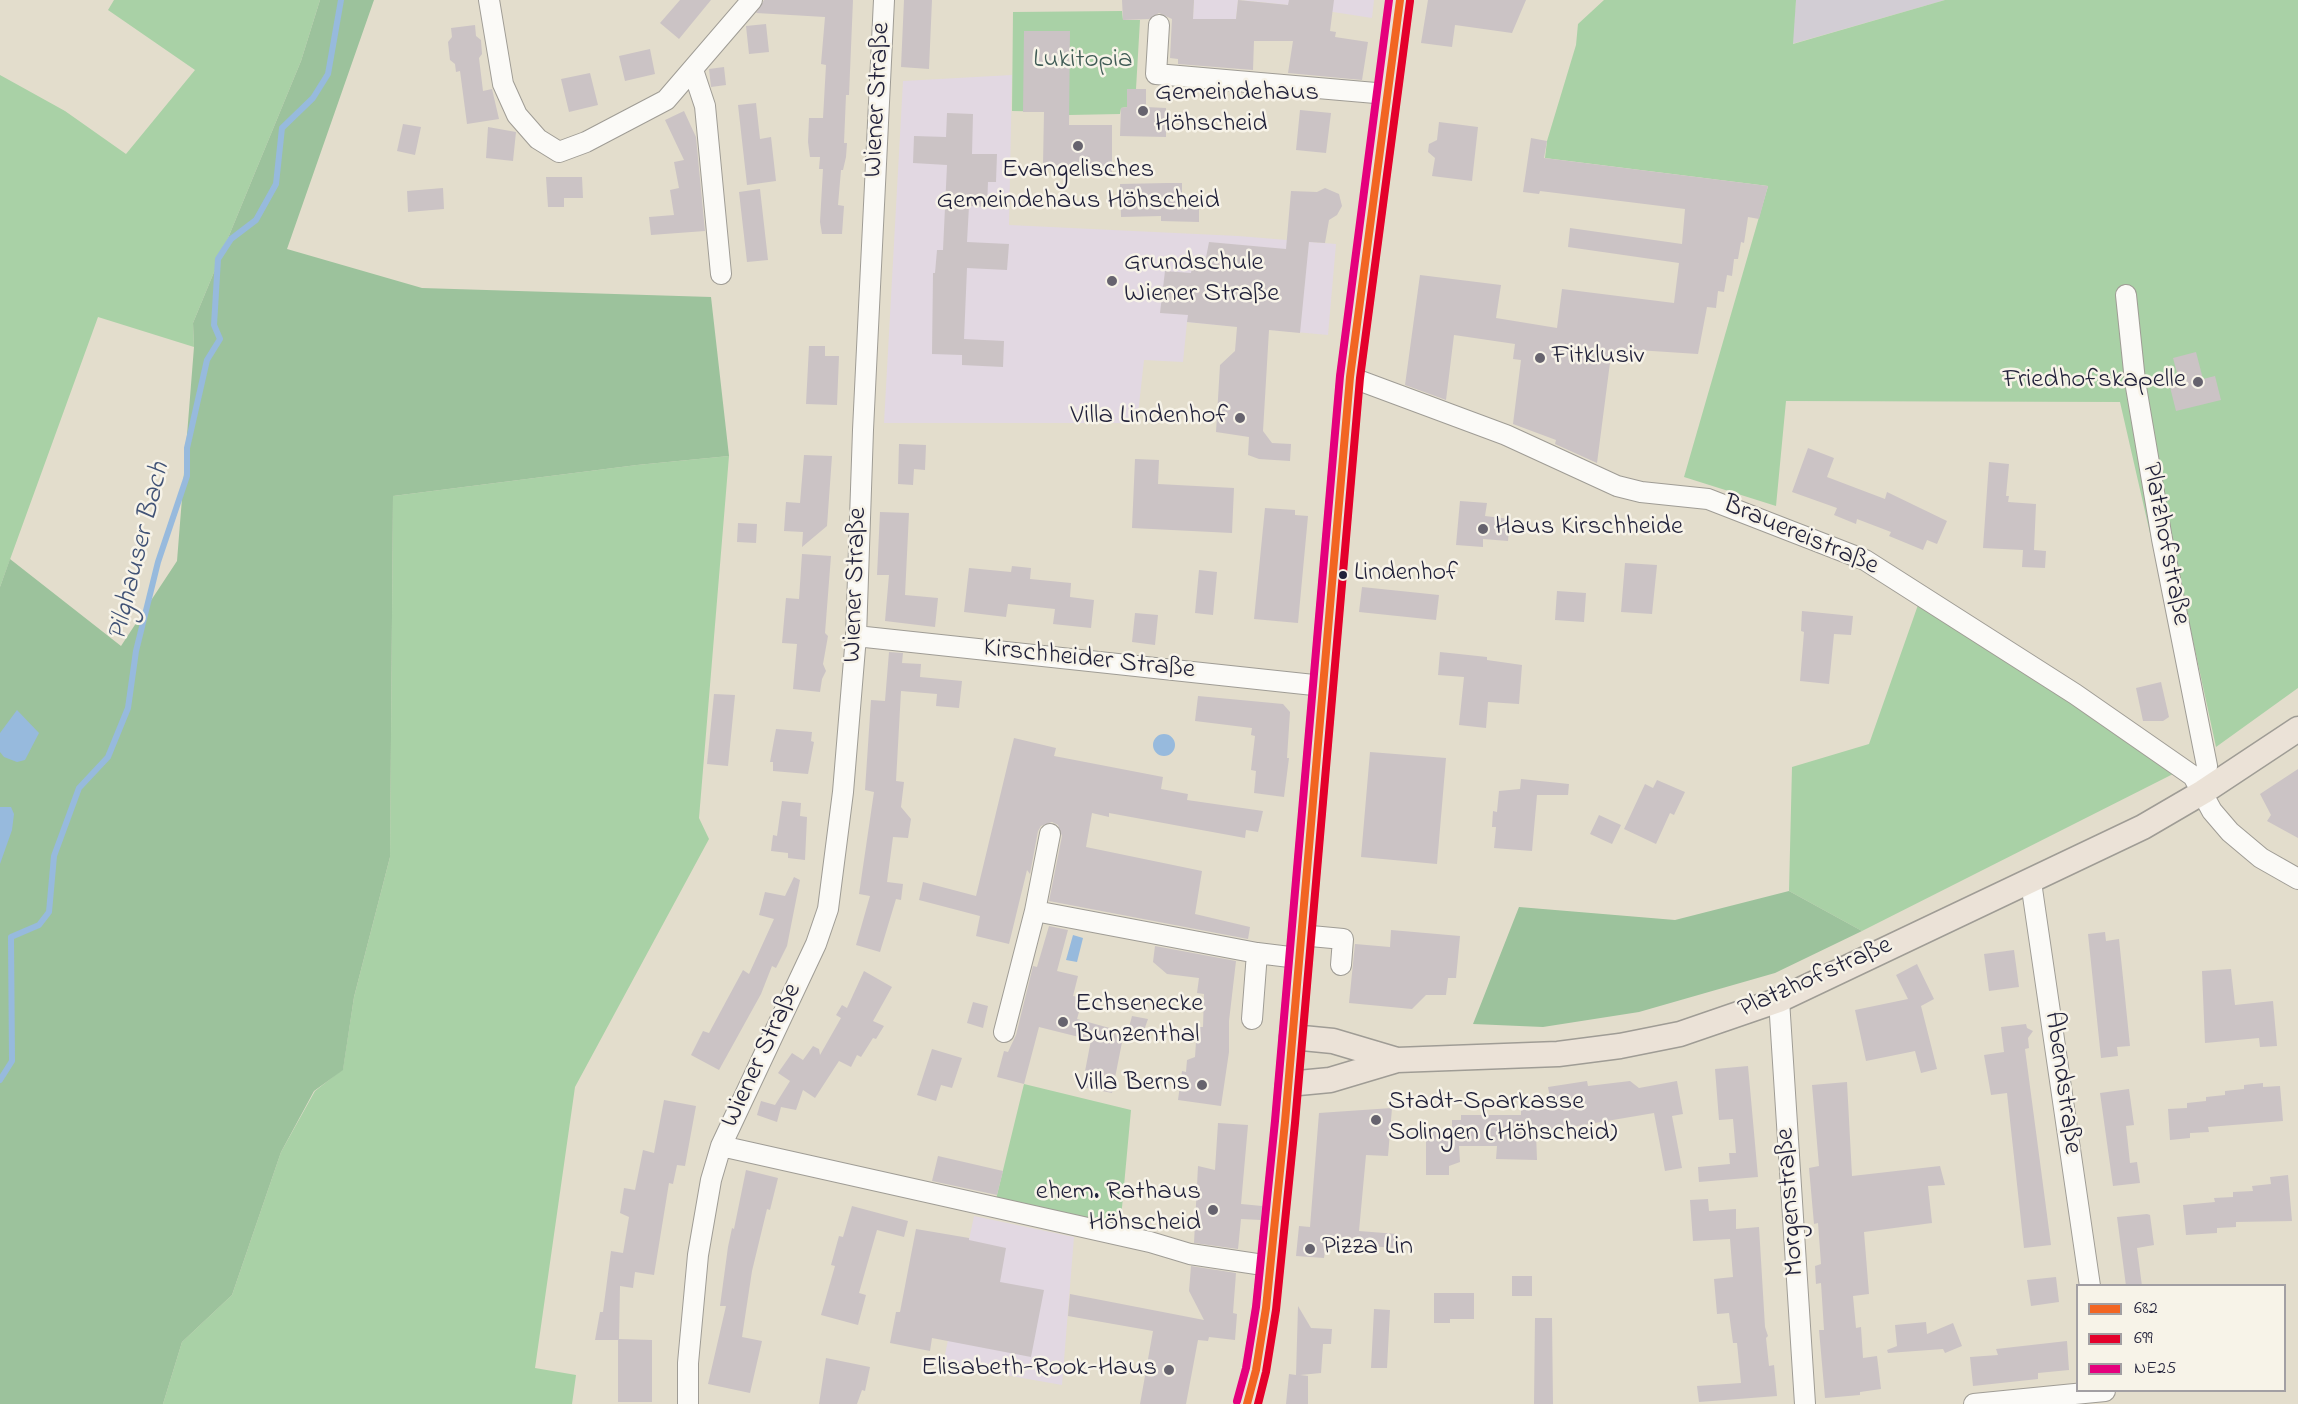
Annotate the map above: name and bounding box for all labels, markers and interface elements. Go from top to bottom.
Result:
street label: Wiener Straße [859,22,899,178]
park label: Lukitopia [1033,46,1133,78]
place label: Gemeindehaus Höhscheid [1155,79,1319,142]
marker: Gemeindehaus Höhscheid [1136,104,1150,118]
marker: Evangelisches Gemeindehaus Höhscheid [1071,139,1085,153]
place label: Evangelisches Gemeindehaus Höhscheid [936,156,1220,219]
place label: Grundschule Wiener Straße [1124,249,1279,312]
marker: Grundschule Wiener Straße [1105,274,1119,288]
place label: Fitklusiv [1552,342,1644,374]
marker: Fitklusiv [1533,351,1547,365]
place label: Friedhofskapelle [2003,366,2186,398]
marker: Friedhofskapelle [2191,375,2205,389]
place label: Villa Lindenhof [1071,402,1228,434]
marker: Villa Lindenhof [1233,411,1247,425]
water label: Pilghauser Bach [103,460,179,644]
street label: Platzhofstraße [2132,460,2196,628]
street label: Brauereistraße [1717,490,1883,584]
street label: Wiener Straße [838,507,876,663]
place label: Haus Kirschheide [1495,513,1683,545]
marker: Haus Kirschheide [1476,522,1490,536]
place label: Lindenhof [1354,559,1458,591]
marker: Lindenhof [1337,569,1349,581]
street label: Kirschheider Straße [982,634,1196,688]
street label: Platzhofstraße [1734,931,1898,1027]
street label: Wiener Straße [715,979,811,1133]
place label: Echsenecke Bunzenthal [1075,990,1203,1053]
street label: Abendstraße [2035,1010,2087,1156]
marker: Echsenecke Bunzenthal [1056,1015,1070,1029]
place label: Villa Berns [1075,1069,1190,1101]
marker: Villa Berns [1195,1078,1209,1092]
place label: Stadt-Sparkasse Solingen (Höhscheid) [1388,1088,1617,1151]
marker: Stadt-Sparkasse Solingen (Höhscheid) [1369,1113,1383,1127]
street label: Morgenstraße [1771,1127,1813,1277]
place label: ehem. Rathaus Höhscheid [1036,1178,1201,1241]
marker: ehem. Rathaus Höhscheid [1206,1203,1220,1217]
place label: Pizza Lin [1322,1233,1413,1265]
marker: Pizza Lin [1303,1242,1317,1256]
legend [2076,1284,2286,1392]
text: 682 [2134,1296,2158,1322]
text: 699 [2134,1326,2153,1352]
place label: Elisabeth-Rook-Haus [921,1354,1157,1386]
text: NE25 [2134,1356,2176,1382]
marker: Elisabeth-Rook-Haus [1162,1363,1176,1377]

